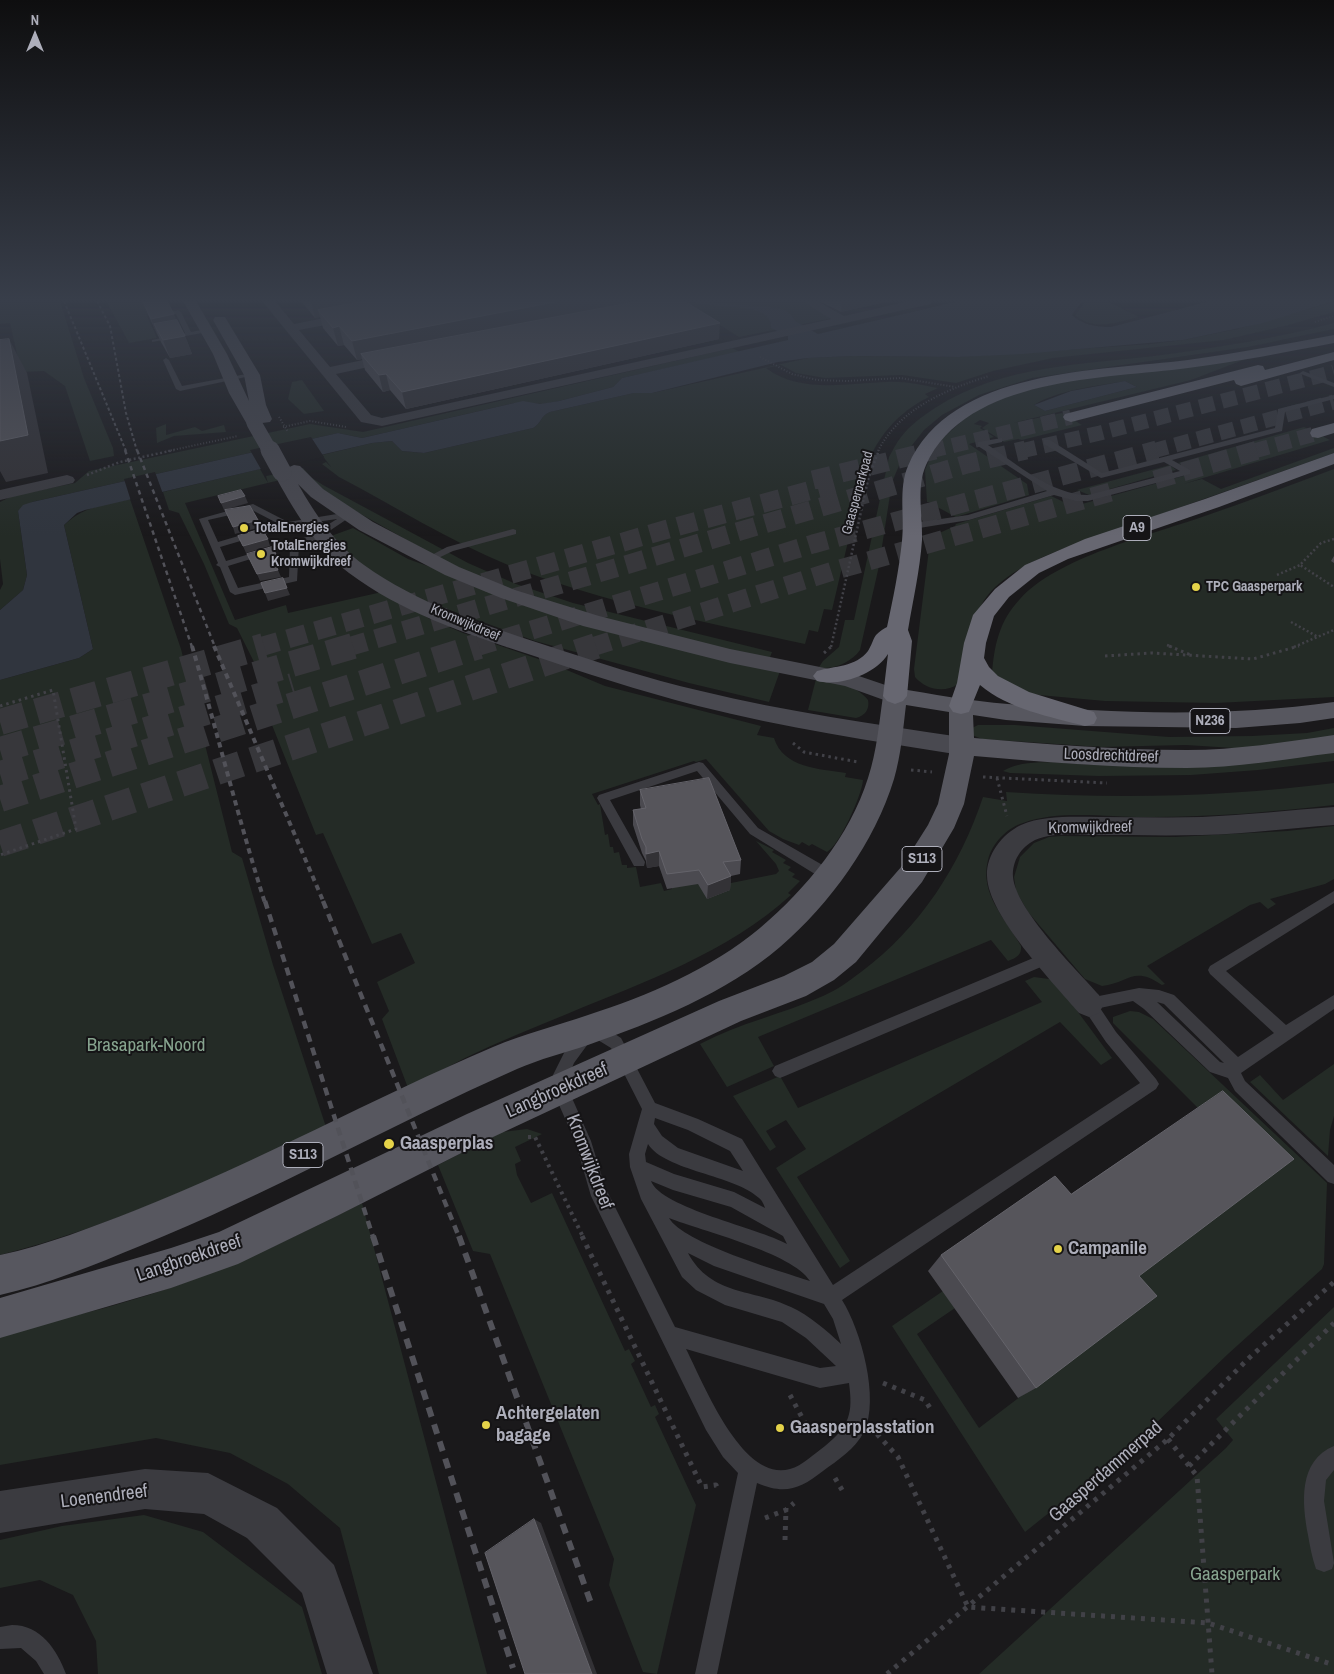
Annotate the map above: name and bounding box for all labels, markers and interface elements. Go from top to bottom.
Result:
north arrow [10,10,60,60]
text: N [31,11,39,29]
street label: Gaasperparkpad [839,450,877,536]
road number: A9 [1123,516,1151,540]
place label: TotalEnergies [254,520,329,536]
marker: TotalEnergies [238,522,250,534]
place label: TotalEnergies Kromwijkdreef [271,538,351,570]
marker: TotalEnergies Kromwijkdreef [255,548,267,560]
place label: TPC Gaasperpark [1206,579,1302,595]
marker: TPC Gaasperpark [1190,581,1202,593]
street label: Kromwijkdreef [428,601,502,645]
road number: N236 [1190,708,1230,734]
street label: Loosdrechtdreef [1063,745,1159,767]
street label: Kromwijkdreef [1048,818,1132,838]
road number: S113 [902,846,942,872]
park label: Brasapark-Noord [87,1035,205,1057]
street label: Langbroekdreef [503,1058,611,1124]
street label: Kromwijkdreef [561,1111,617,1213]
place label: Gaasperplas [400,1133,494,1155]
marker: Gaasperplas [382,1137,396,1151]
road number: S113 [283,1142,323,1168]
street label: Langbroekdreef [134,1230,244,1288]
place label: Campanile [1068,1238,1147,1260]
marker: Campanile [1052,1243,1064,1255]
place label: Achtergelaten bagage [496,1403,600,1447]
place label: Gaasperplasstation [790,1417,935,1439]
street label: Gaasperdammerpad [1045,1417,1167,1527]
marker: Achtergelaten bagage [480,1419,492,1431]
marker: Gaasperplasstation [774,1422,786,1434]
street label: Loenendreef [59,1480,149,1514]
park label: Gaasperpark [1190,1564,1280,1586]

